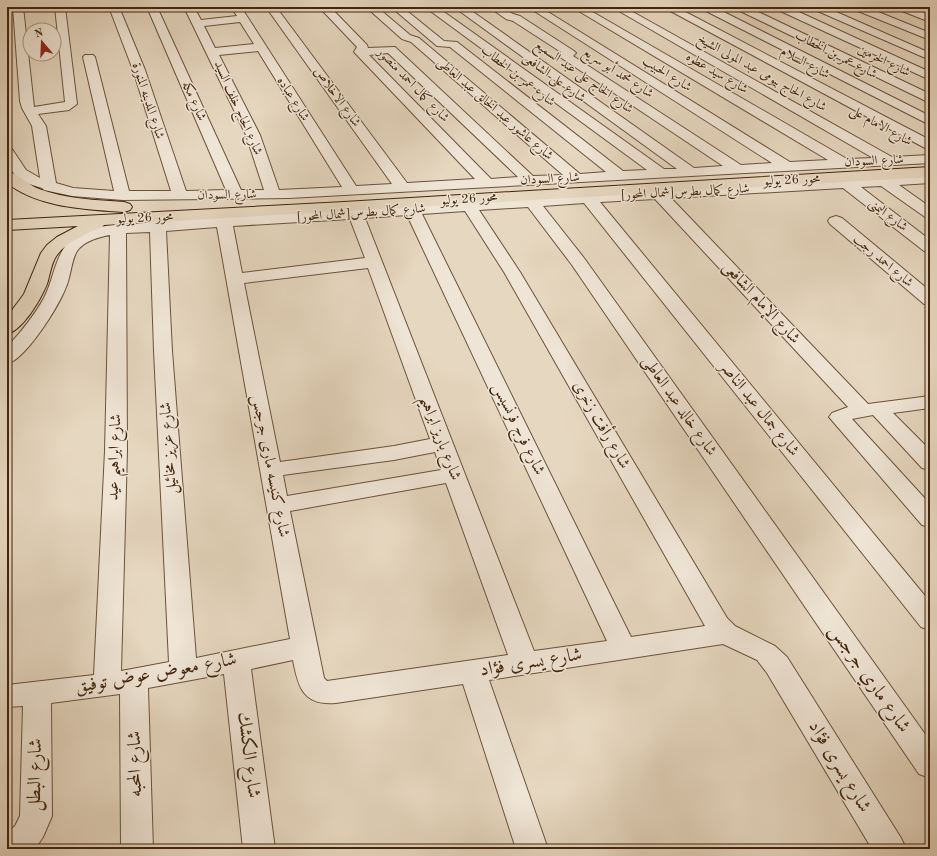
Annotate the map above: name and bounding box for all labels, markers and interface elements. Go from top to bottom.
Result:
north arrow [22,22,62,62]
text: N [33,27,46,41]
street label: شارع عمر بن الخطاب [791,29,879,85]
street label: شارع الحاج بيومى عبد المولى الشيخ [693,32,829,117]
street label: شارع الحاج على عبد السميع [529,38,636,120]
street label: شارع كمال احمد منصور [370,43,452,127]
street label: شارع عمر بن الخطاب [476,43,557,112]
street label: شارع محمد أبو سريع [578,43,657,105]
street label: شارع الحرمين [854,43,912,83]
street label: شارع السلام [776,45,832,85]
street label: شارع سيد عطوه [682,50,750,99]
street label: شارع على الشافعى [518,51,588,108]
street label: شارع الحبيب [638,54,694,97]
street label: شارع عاشور عبد الخالق عبد العاطى [432,55,555,166]
street label: شارع الحاج خلف السيد [208,59,265,159]
street label: شارع المدينه المنورة [126,61,166,142]
street label: شارع الاخلاص [308,65,363,131]
street label: شارع عباده [271,75,312,125]
street label: شارع مكه [176,79,209,124]
street label: شارع الامام على [846,104,914,152]
street label: شارع السودان [844,153,904,173]
street label: شارع السودان [520,171,580,191]
street label: محور 26 يوليو [761,172,821,189]
street label: شارع كمال بطرس[شمال المحور] [620,181,750,206]
street label: شارع السودان [197,188,257,206]
street label: محور 26 يوليو [438,191,498,209]
street label: شارع اليمنى [864,196,910,237]
street label: شارع كمال بطرس[شمال المحور] [296,201,426,228]
street label: محور 26 يوليو [114,210,174,227]
street label: شارع احمد رجب [848,232,915,293]
street label: شارع الإمام الشافعى [716,259,803,350]
street label: شارع خالد عبد العاطى [635,353,719,461]
street label: شارع جمال عبد الناصر [712,357,802,462]
street label: شارع رأفت زخرى [566,376,637,474]
street label: شارع فرج فرنسيس [484,380,547,480]
street label: شارع كنيسه مارى جرجس [244,393,293,539]
street label: شارع باريز ابراهيم [410,393,464,485]
street label: شارع عزيز مخائيل [158,401,184,495]
street label: شارع ابراهيم عيد [105,413,132,501]
street label: شارع ماري جرجس [821,621,913,739]
street label: شارع يسرى فؤاد [479,646,584,684]
street label: شارع معوض عوض توفيق [74,650,239,701]
street label: شارع الكشك [229,710,265,800]
street label: شارع يسرى فؤاد [801,718,874,818]
street label: شارع المحبه [125,731,150,797]
street label: شارع البطل [26,738,50,812]

